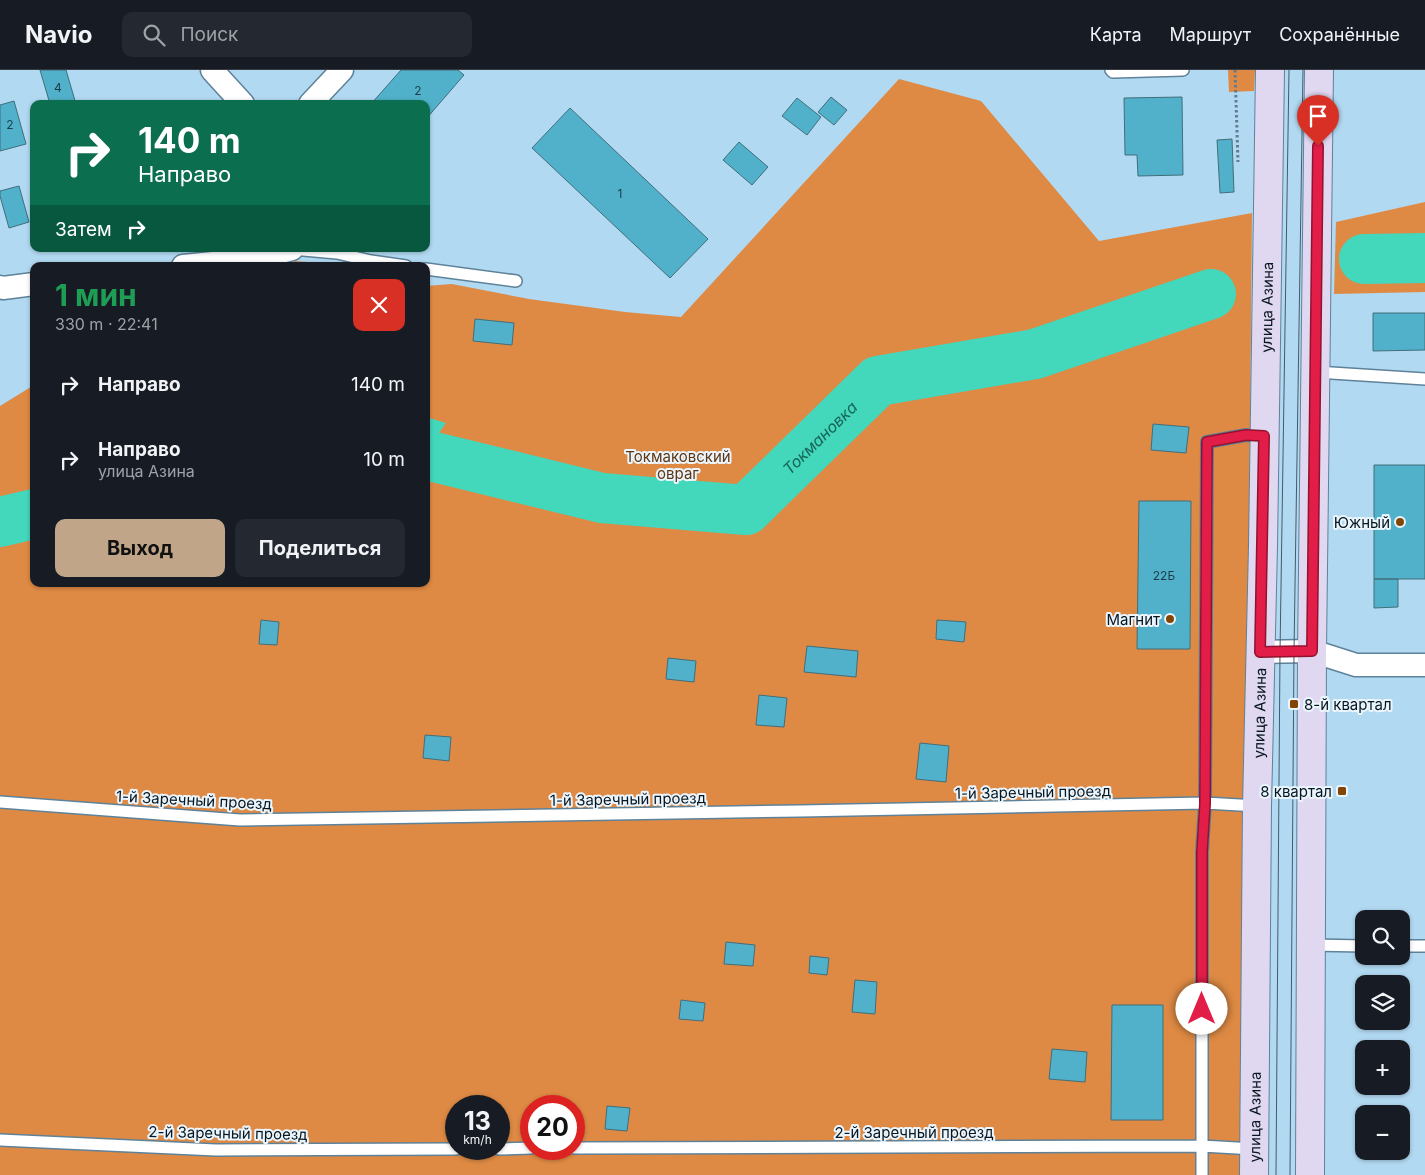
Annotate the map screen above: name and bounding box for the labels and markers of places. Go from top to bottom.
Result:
pin [1297,95,1339,146]
place label: Южный [1334,513,1390,532]
marker: Южный [1394,516,1406,528]
place label: Магнит [1107,610,1160,629]
marker: Магнит [1164,613,1176,625]
place label: 8-й квартал [1304,695,1392,714]
marker: 8-й квартал [1288,698,1300,710]
place label: 8 квартал [1260,782,1332,801]
marker: 8 квартал [1336,785,1348,797]

